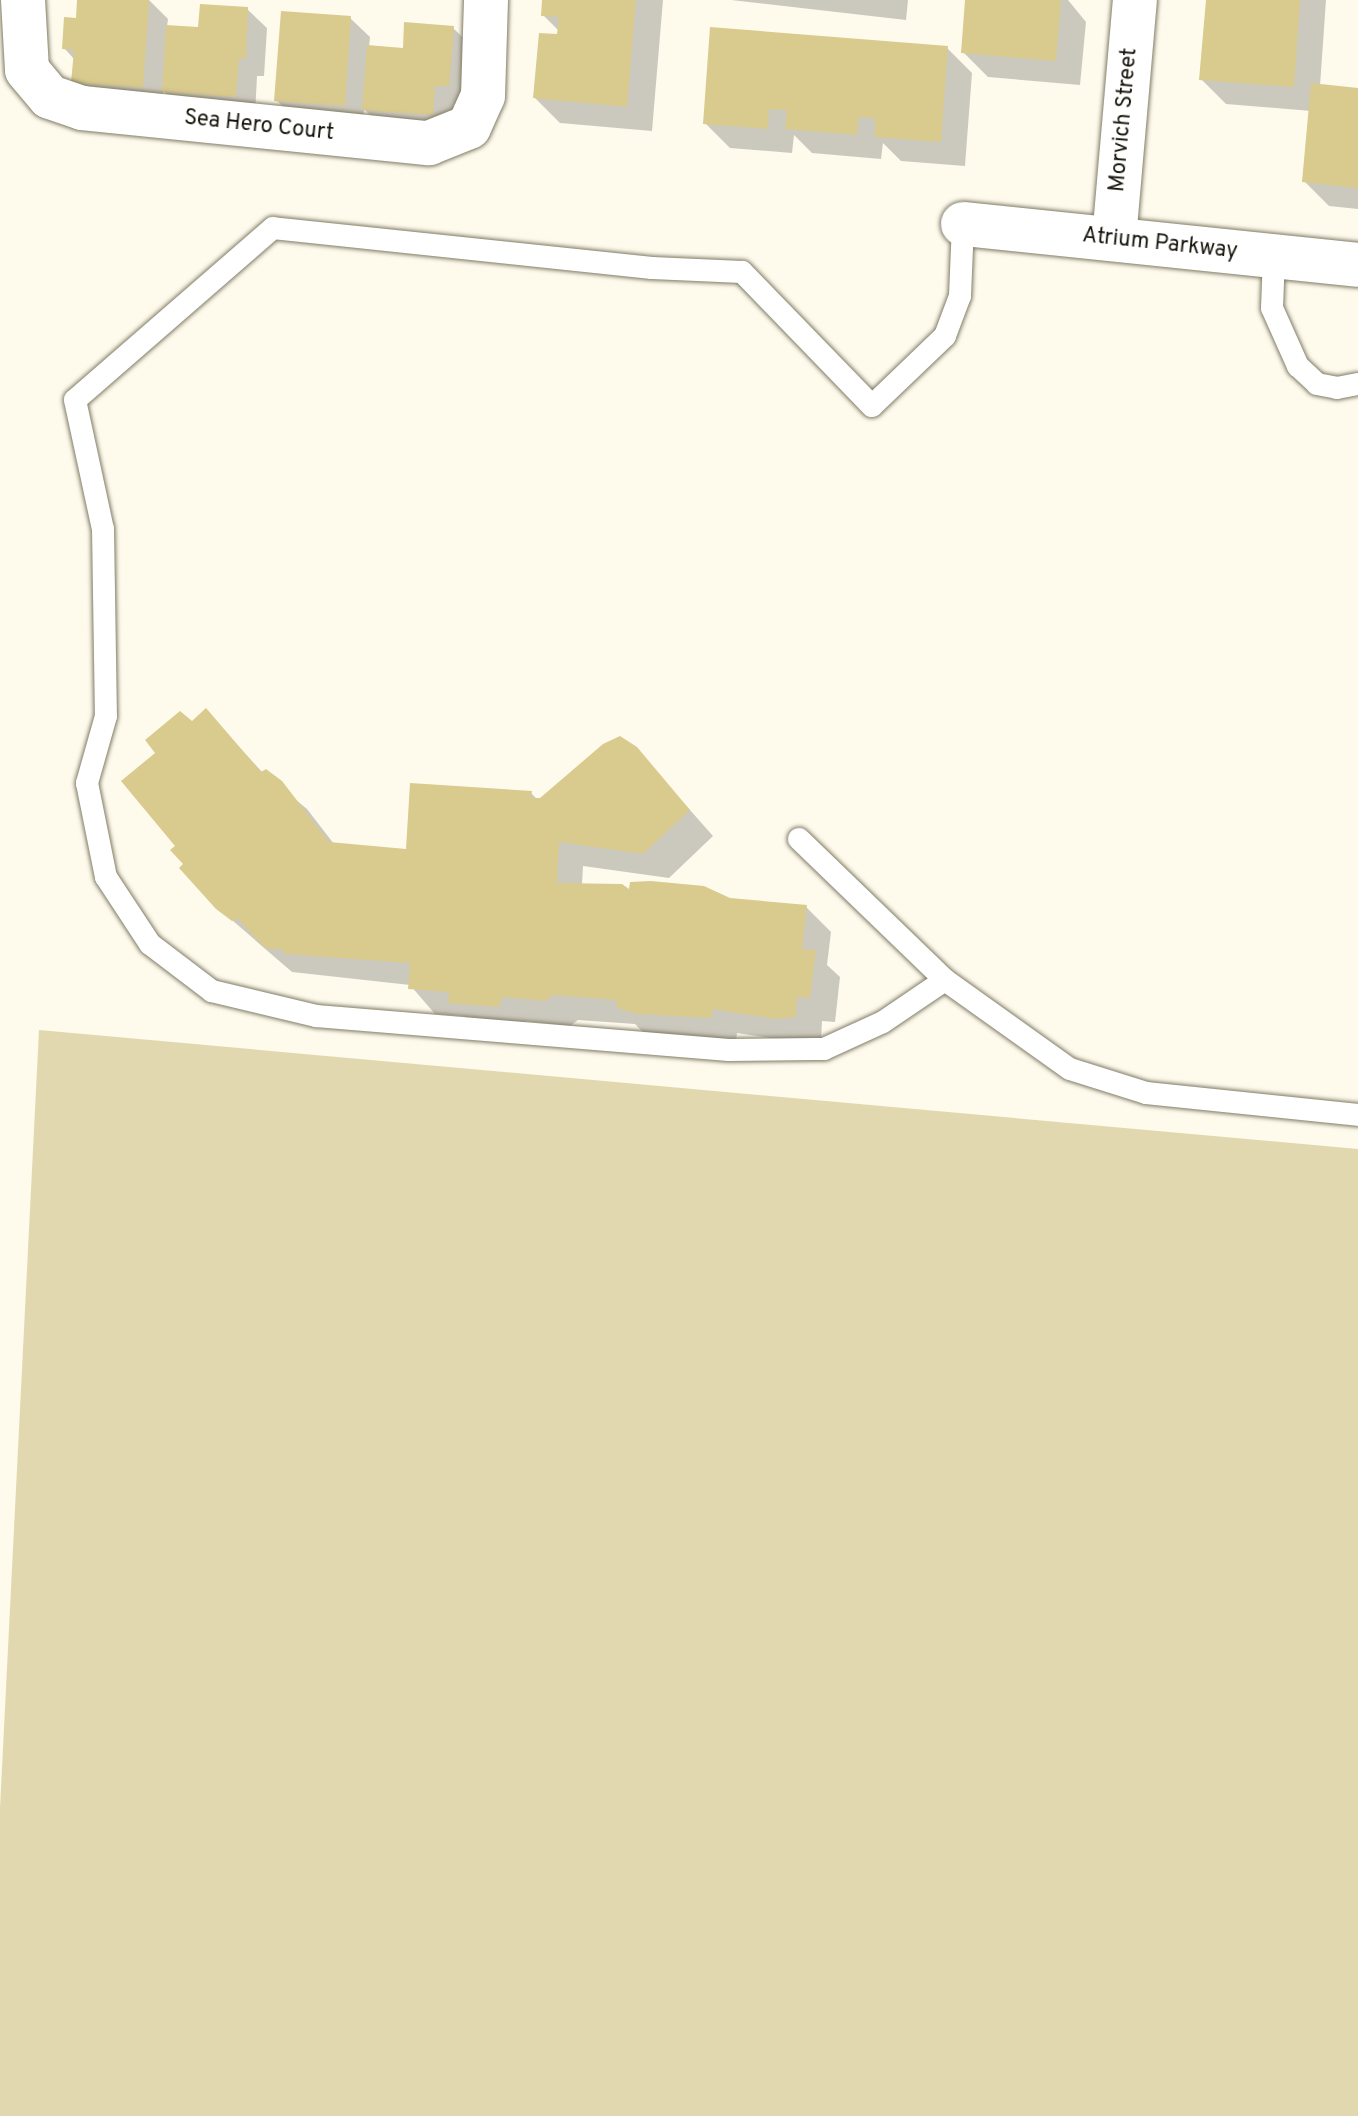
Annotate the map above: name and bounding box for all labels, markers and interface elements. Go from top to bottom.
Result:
street label: Morvich Street [1105,47,1143,193]
street label: Sea Hero Court [183,105,335,147]
street label: Atrium Parkway [1081,223,1239,265]

